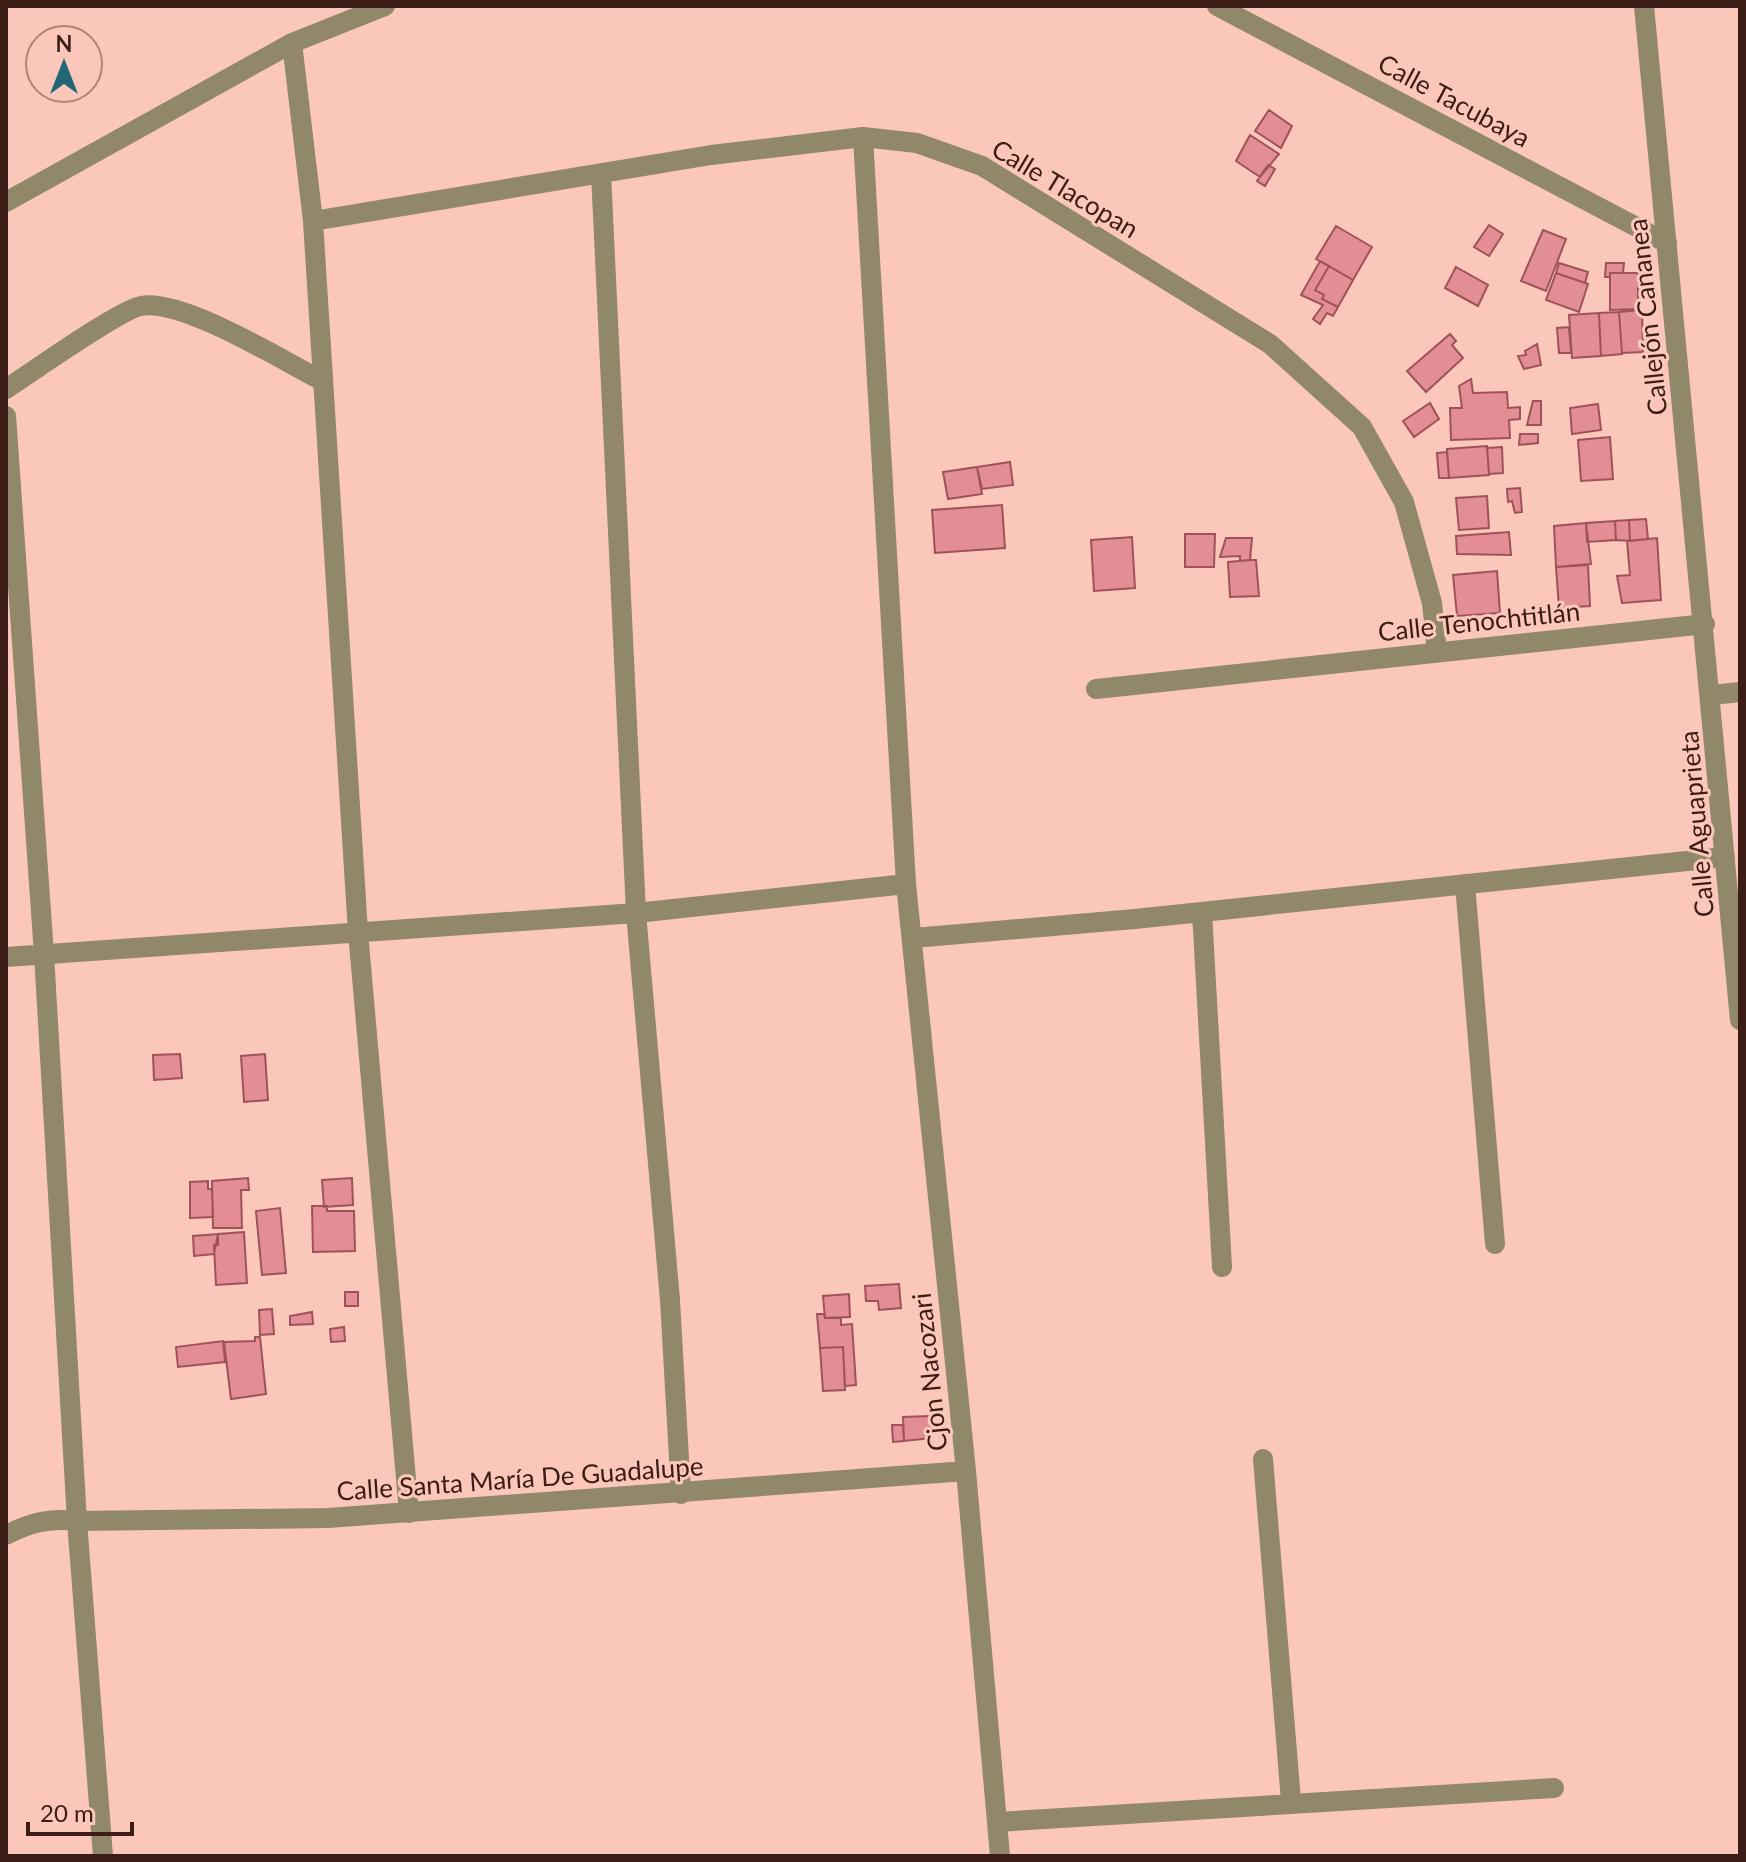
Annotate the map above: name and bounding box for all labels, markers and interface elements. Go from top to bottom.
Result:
north arrow [24,24,104,104]
text: N [56,30,72,57]
street label: Calle Tacubaya [1373,47,1536,154]
street label: Calle Tlacopan [986,132,1145,244]
street label: Callejón Cananea [1621,217,1673,417]
street label: Calle Tenochtitlán [1376,594,1582,648]
street label: Calle Aguaprieta [1672,730,1720,919]
street label: Cjon Nacozari [905,1291,953,1453]
street label: Calle Santa María De Guadalupe [335,1449,704,1507]
scale bar [28,1786,132,1836]
text: 20 m [40,1798,94,1827]

